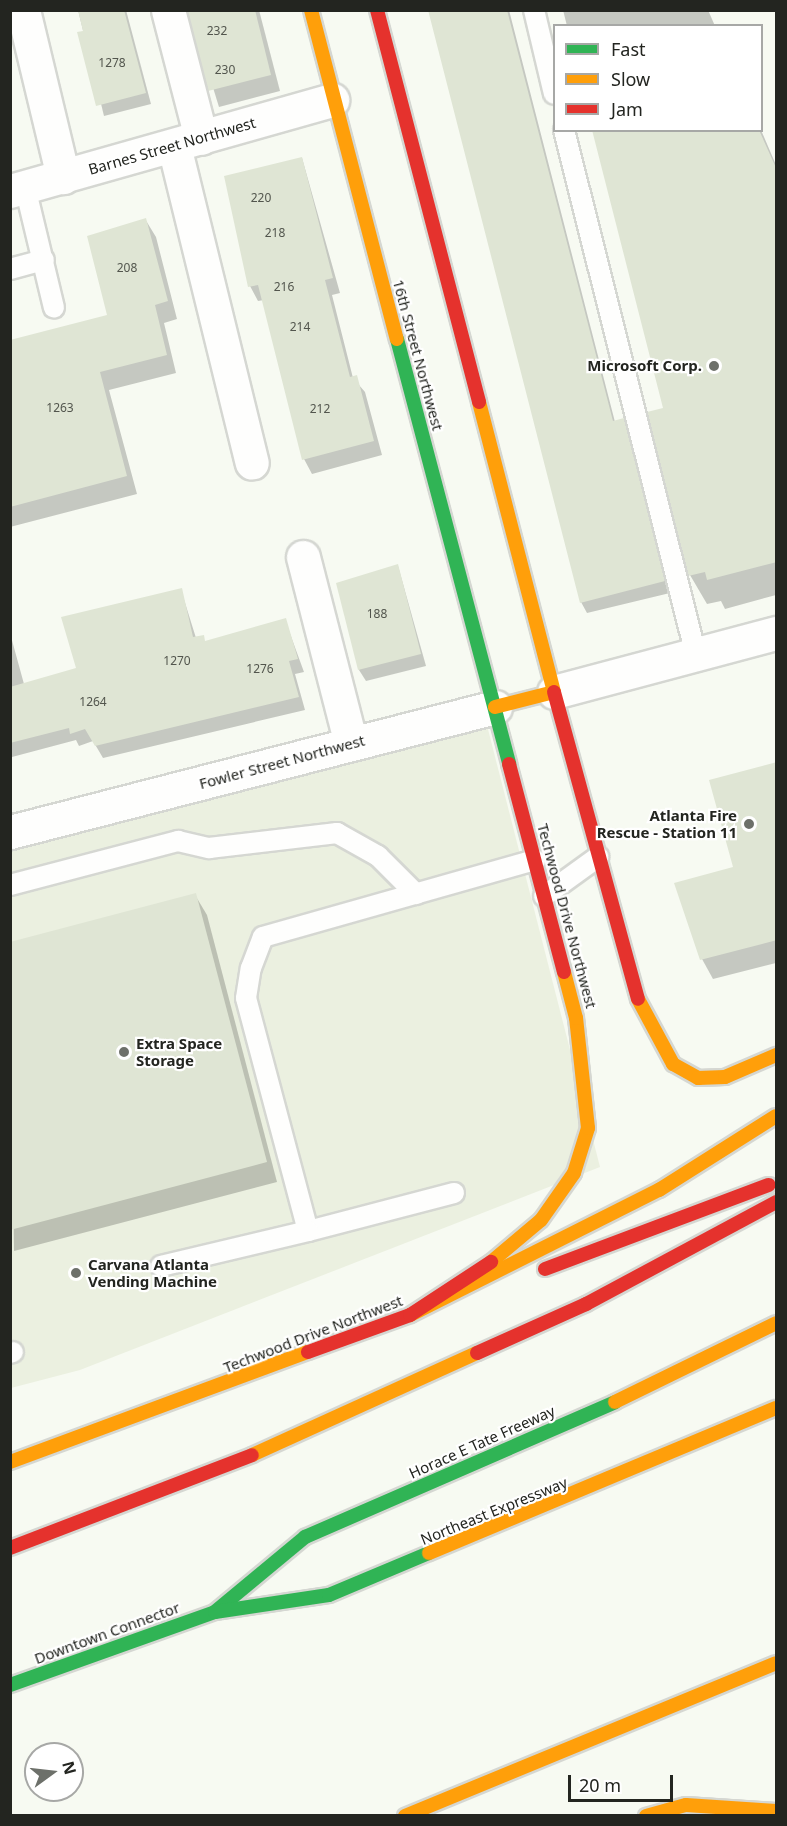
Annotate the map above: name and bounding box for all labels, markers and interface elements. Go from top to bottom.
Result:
house number: 232 [207,24,227,38]
legend [553,24,763,132]
text: Fast [611,37,646,61]
house number: 1278 [98,56,126,70]
house number: 230 [215,63,235,77]
text: Slow [611,67,650,91]
text: Jam [611,97,643,121]
street label: Barnes Street Northwest [86,113,258,179]
house number: 220 [251,191,271,205]
house number: 218 [265,226,285,240]
house number: 208 [117,261,137,275]
street label: 16th Street Northwest [389,277,447,433]
house number: 216 [274,280,294,294]
house number: 214 [290,320,310,334]
place label: Microsoft Corp. [587,357,702,375]
marker: Microsoft Corp. [707,359,721,373]
house number: 1263 [46,401,74,415]
house number: 212 [310,402,330,416]
house number: 188 [367,607,387,621]
house number: 1270 [163,654,191,668]
house number: 1276 [246,662,274,676]
house number: 1264 [79,695,107,709]
street label: Fowler Street Northwest [197,731,367,793]
place label: Atlanta Fire Rescue - Station 11 [597,806,737,841]
marker: Atlanta Fire Rescue - Station 11 [742,817,756,831]
street label: Techwood Drive Northwest [534,822,600,1010]
place label: Extra Space Storage [136,1034,222,1069]
marker: Extra Space Storage [117,1045,131,1059]
place label: Carvana Atlanta Vending Machine [88,1255,217,1290]
marker: Carvana Atlanta Vending Machine [69,1266,83,1280]
street label: Techwood Drive Northwest [221,1291,405,1377]
street label: Horace E Tate Freeway [406,1402,558,1482]
street label: Northeast Expressway [418,1473,570,1549]
street label: Downtown Connector [32,1598,182,1668]
north arrow [24,1742,84,1802]
text: N [57,1759,82,1777]
scale bar [571,1763,676,1801]
text: 20 m [579,1773,621,1797]

